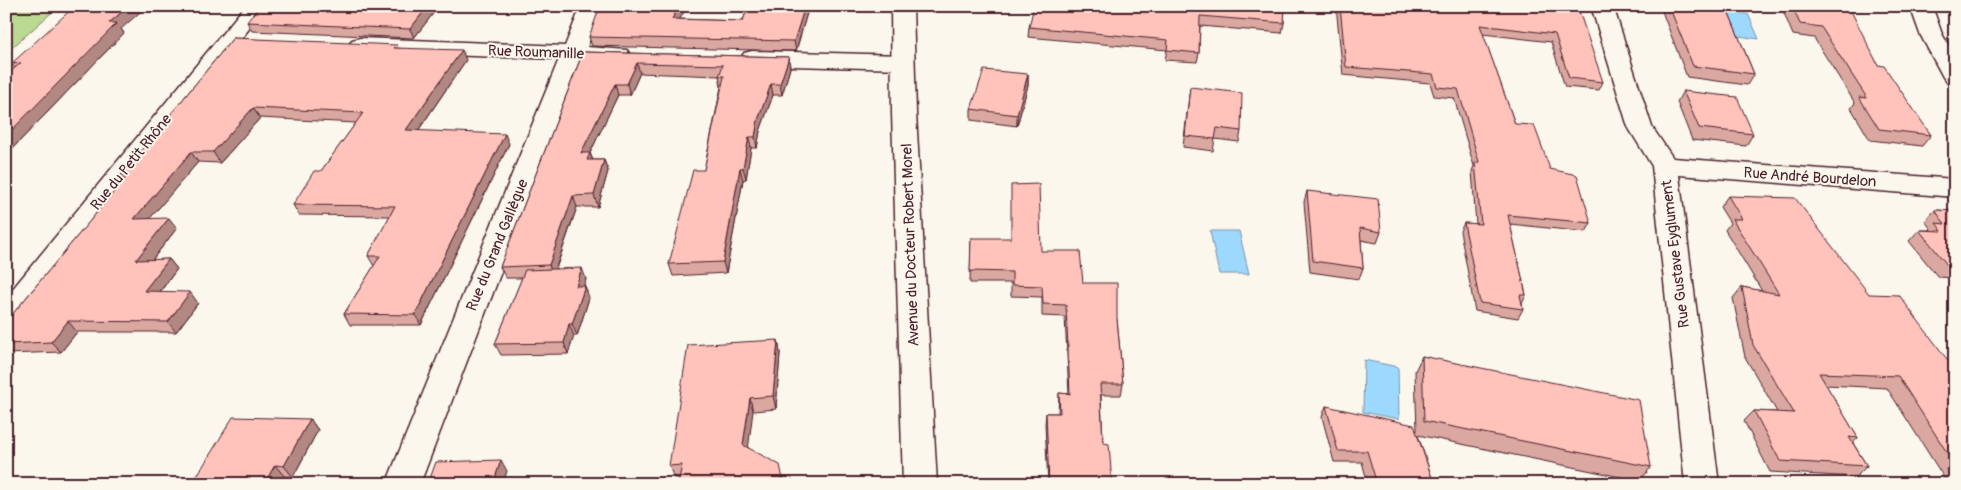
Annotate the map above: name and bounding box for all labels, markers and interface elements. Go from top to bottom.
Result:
street label: Rue Roumanille [488,41,585,64]
street label: Rue du Petit Rhône [87,110,176,214]
street label: Avenue du Docteur Robert Morel [897,143,924,347]
street label: Rue André Bourdelon [1743,163,1877,192]
street label: Rue du Grand Gallègue [462,176,533,314]
street label: Rue Gustave Eyglument [1657,178,1694,329]

